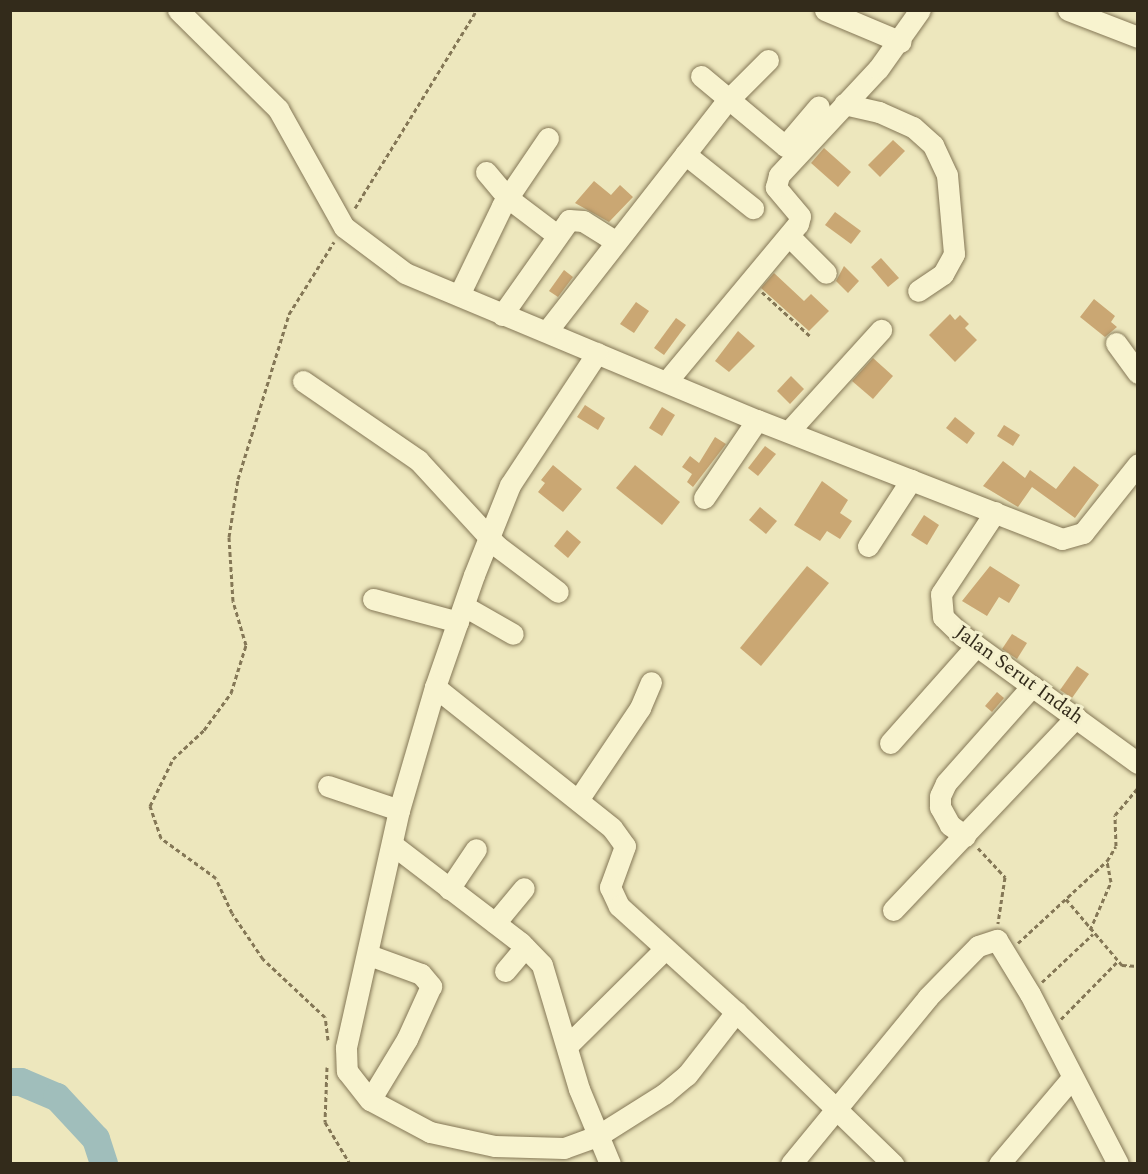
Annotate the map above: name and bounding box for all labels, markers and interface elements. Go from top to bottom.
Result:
street label: Jalan Serut Indah [950,620,1088,730]

